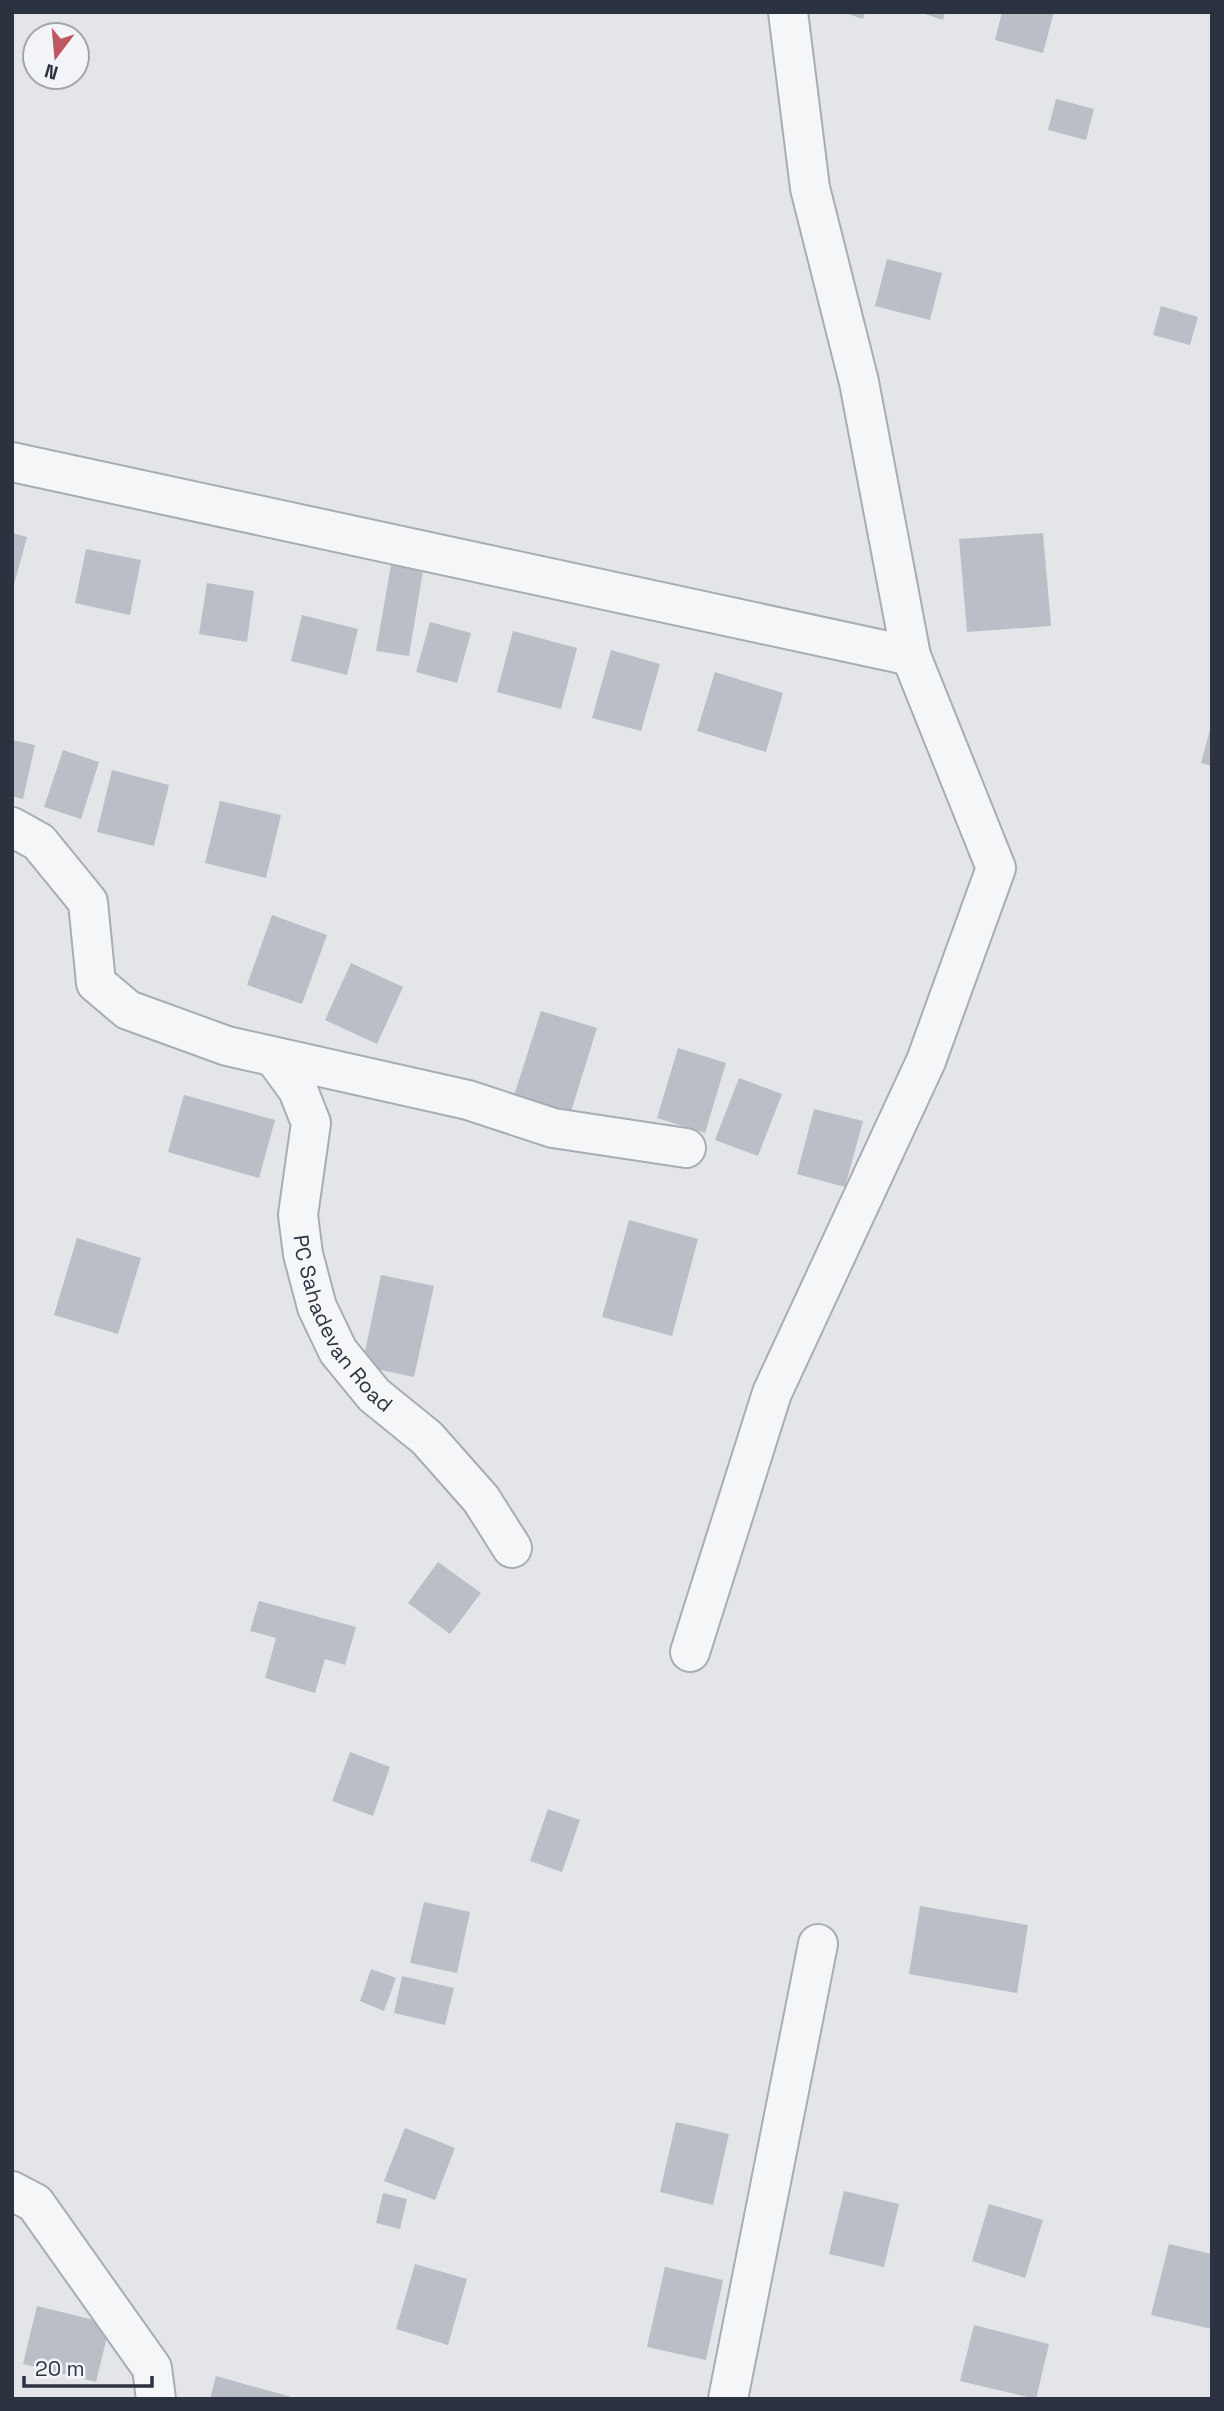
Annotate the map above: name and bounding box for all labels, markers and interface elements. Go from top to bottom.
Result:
north arrow [21,21,91,91]
text: N [42,58,61,86]
street label: PC Sahadevan Road [288,1233,398,1418]
scale bar [24,2344,152,2388]
text: 20 m [35,2355,85,2382]

